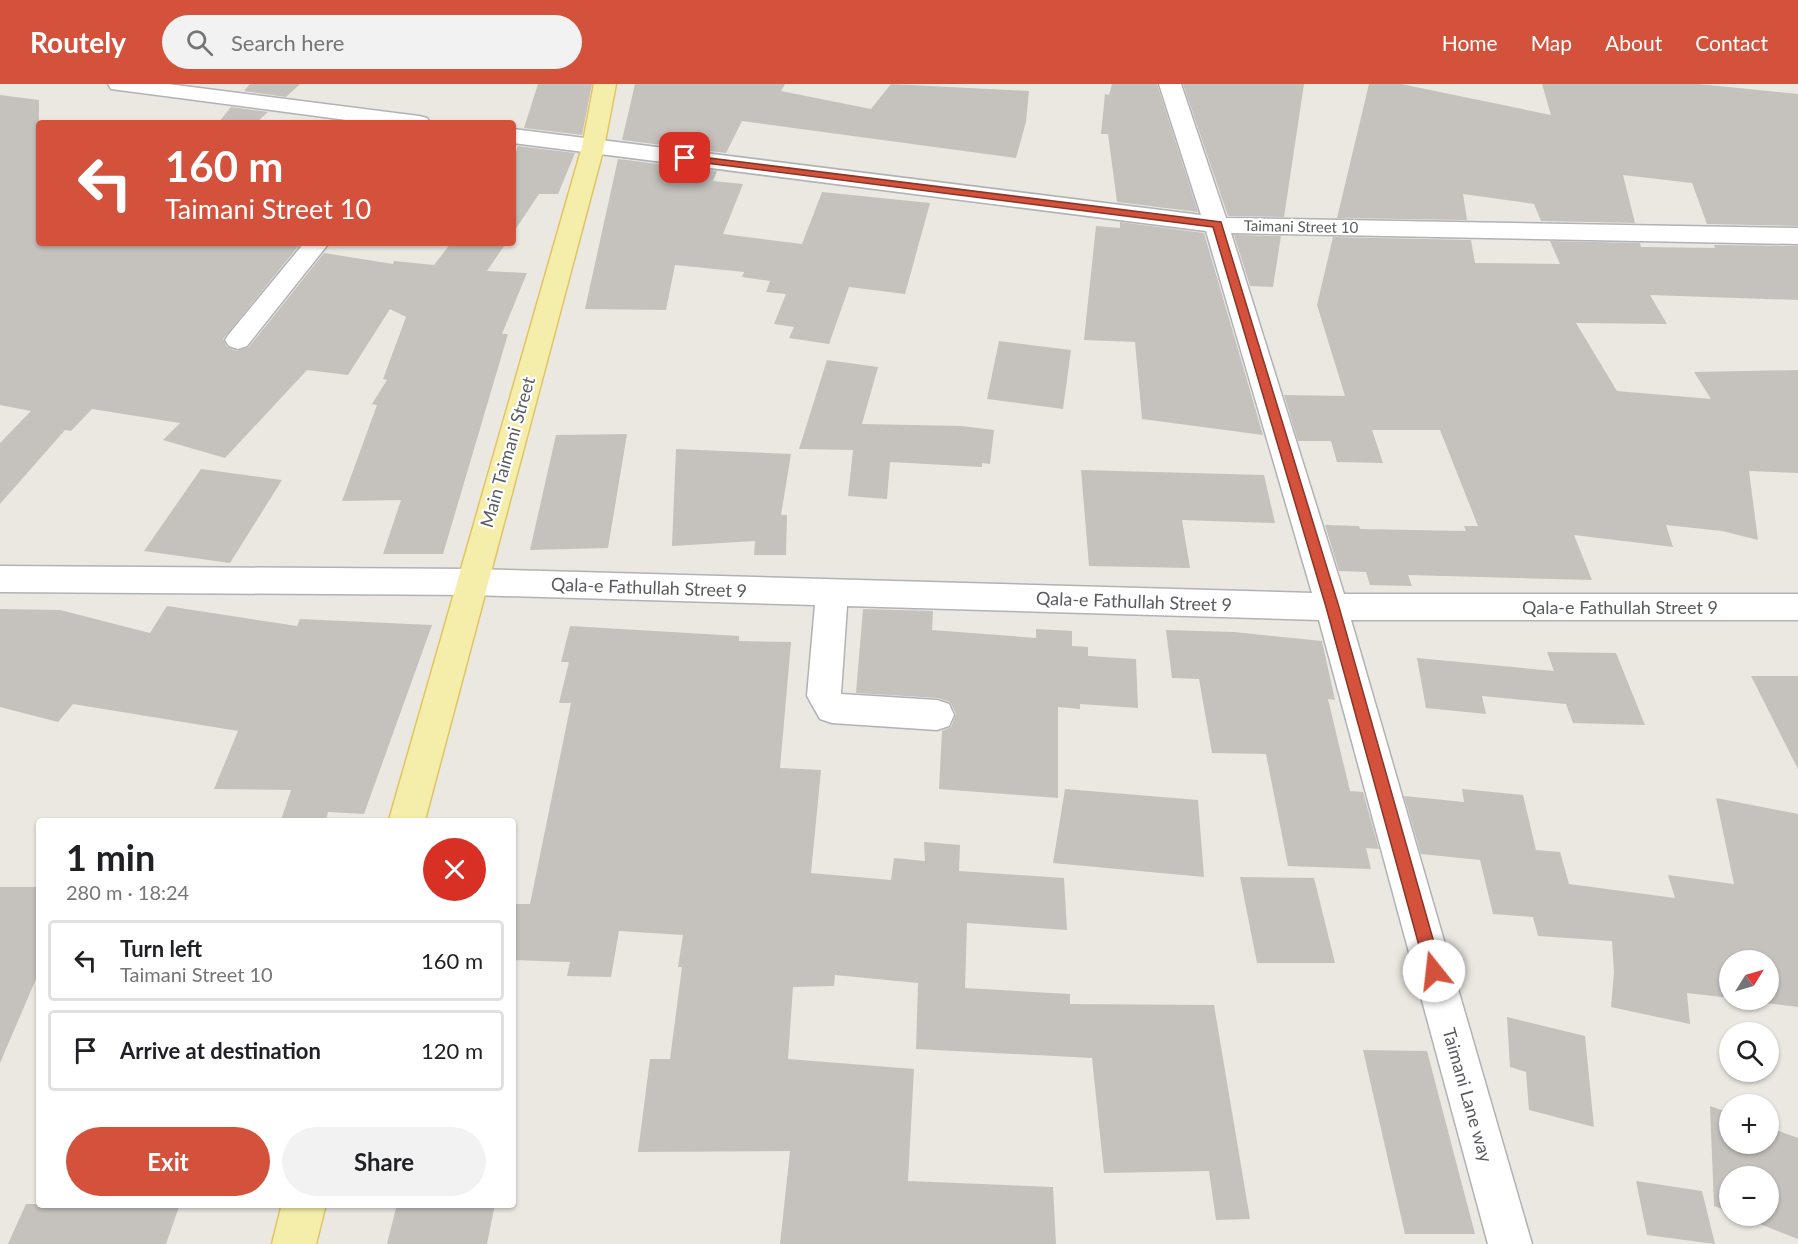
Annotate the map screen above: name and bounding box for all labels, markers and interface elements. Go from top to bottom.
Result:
search box [162,15,582,69]
text: Routely [30,25,126,59]
icon: search [183,26,216,59]
text: Search here [231,29,344,56]
text: Home [1442,30,1498,55]
text: Map [1531,30,1572,55]
text: About [1605,30,1662,55]
text: Contact [1695,30,1768,55]
pin [659,132,710,183]
text: 160 m [165,141,283,191]
icon: arrive [668,141,701,174]
icon: left [66,144,144,222]
text: Taimani Street 10 [165,192,371,225]
street label: Taimani Street 10 [1244,216,1359,236]
street label: Main Taimani Street [475,374,539,530]
street label: Qala-e Fathullah Street 9 [551,573,747,601]
street label: Qala-e Fathullah Street 9 [1036,587,1232,615]
street label: Qala-e Fathullah Street 9 [1522,596,1718,618]
text: 1 min [66,835,155,879]
button: close [423,838,486,901]
text: 280 m · 18:24 [66,880,189,904]
text: Turn left [120,935,202,962]
position arrow [1402,939,1466,1003]
icon: left [69,944,102,977]
text: 160 m [421,947,483,974]
north arrow [1719,950,1779,1010]
map controls [1719,950,1779,1226]
text: Taimani Street 10 [120,962,273,986]
button: search [1719,1022,1779,1082]
street label: Taimani Lane way [1438,1025,1498,1165]
icon: arrive [69,1034,102,1067]
text: Arrive at destination [120,1037,321,1064]
text: 120 m [421,1037,483,1064]
button: + [1719,1094,1779,1154]
button: Exit [66,1127,270,1196]
button: Share [282,1127,486,1196]
button: − [1719,1166,1779,1226]

